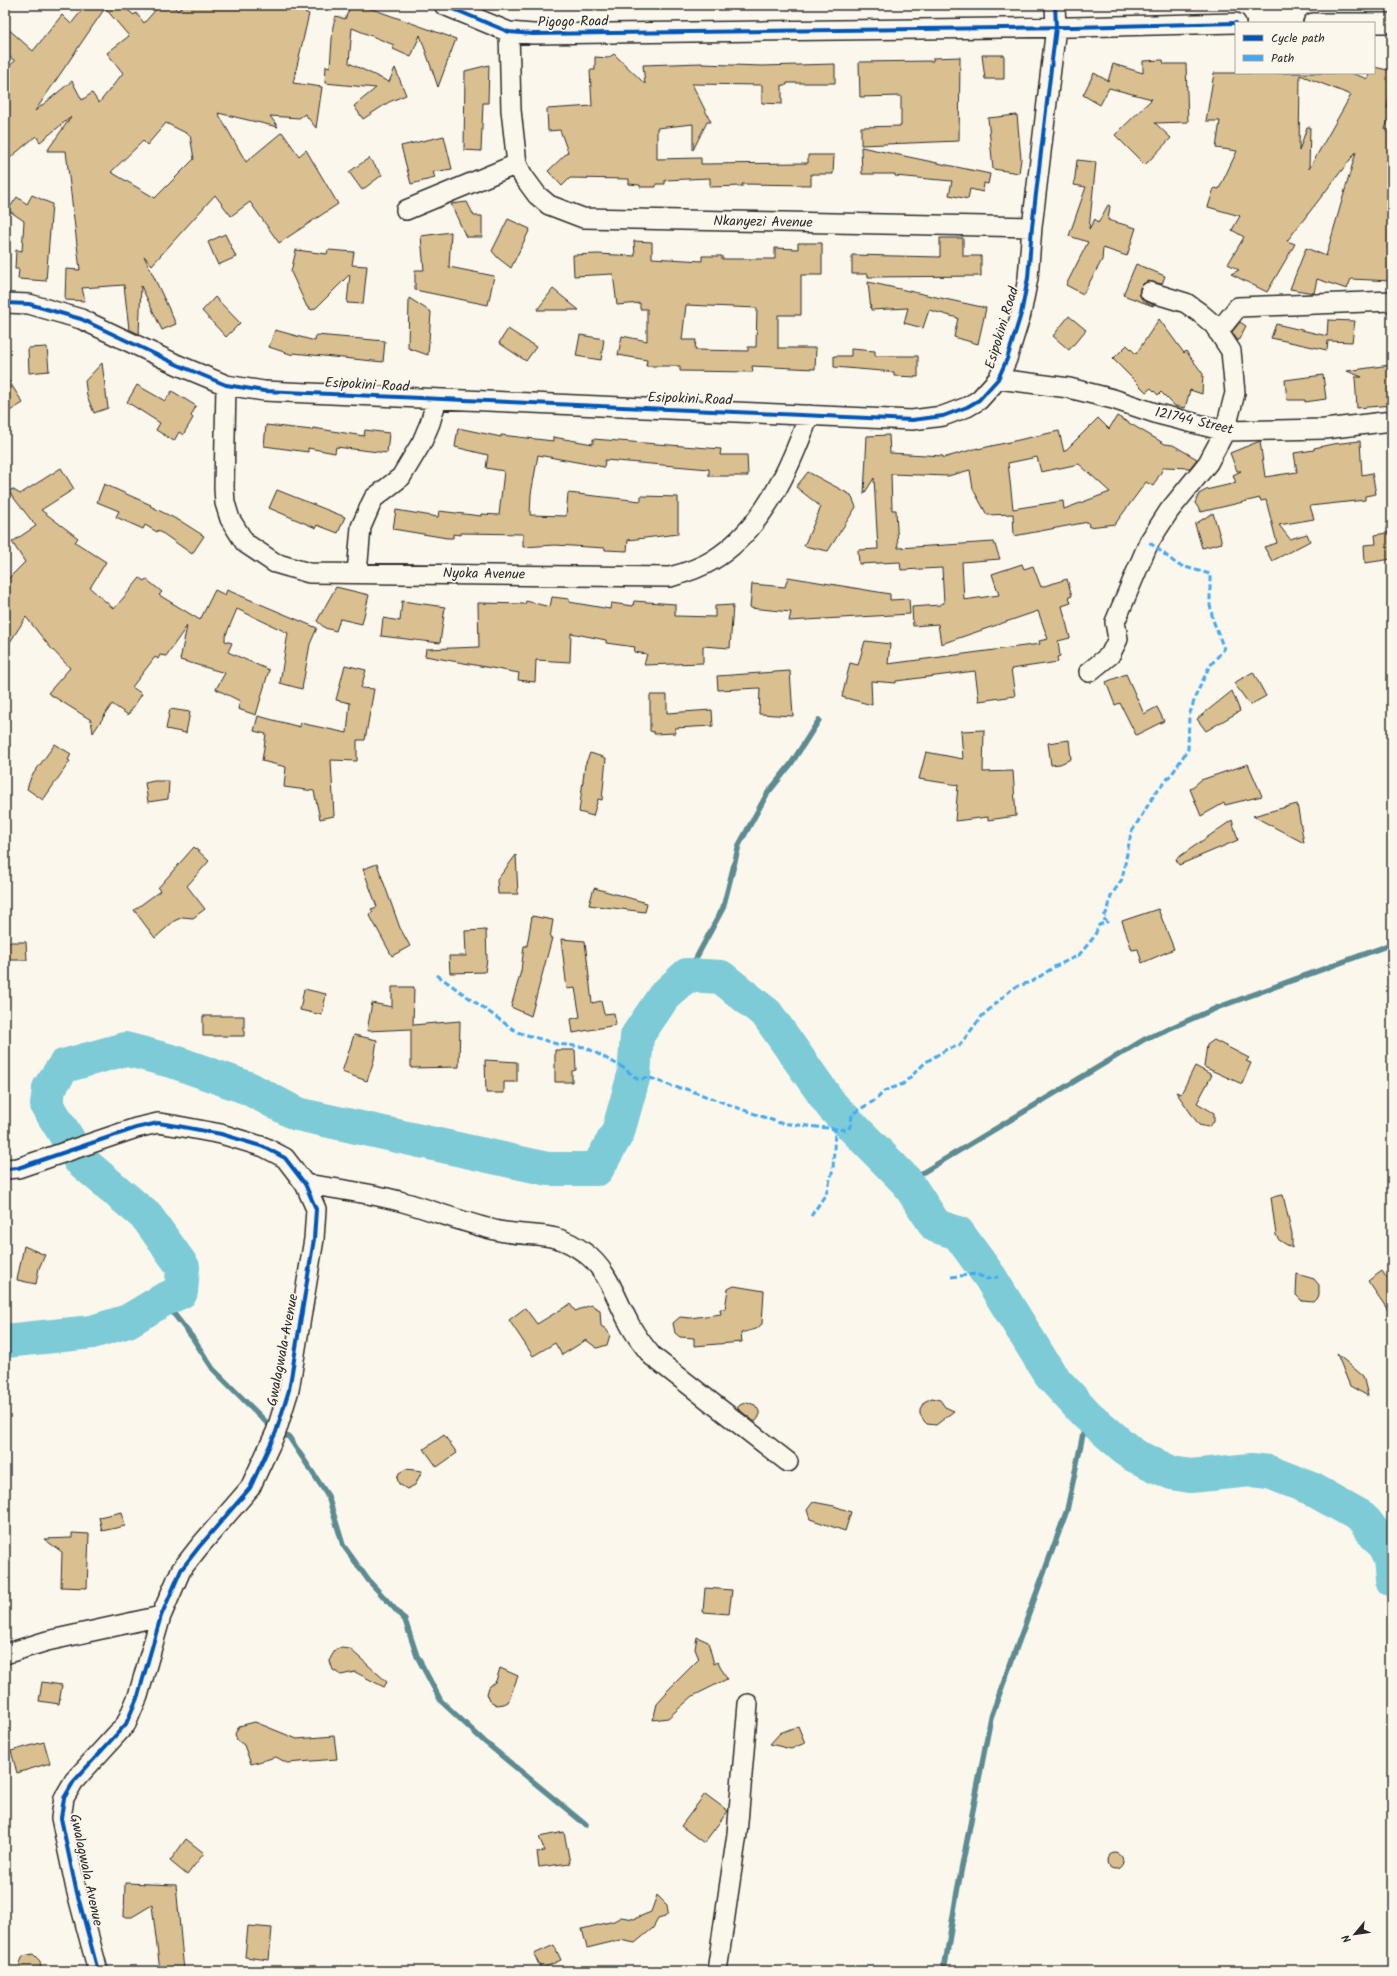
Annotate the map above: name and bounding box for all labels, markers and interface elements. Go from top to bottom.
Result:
street label: Pigogo Road [538,10,609,34]
legend [1235,22,1375,74]
text: Cycle path [1271,29,1325,48]
text: Path [1271,49,1294,68]
street label: Nkanyezi Avenue [713,210,814,234]
street label: Esipokini Road [979,283,1025,372]
street label: Esipokini Road [324,372,411,398]
street label: Esipokini Road [647,387,734,412]
street label: 121744 Street [1153,401,1236,441]
street label: Nyoka Avenue [443,562,526,586]
street label: Gwalagwala Avenue [261,1291,305,1408]
street label: Gwalagwala Avenue [63,1812,109,1929]
north arrow [1335,1914,1375,1954]
text: N [1338,1931,1357,1946]

